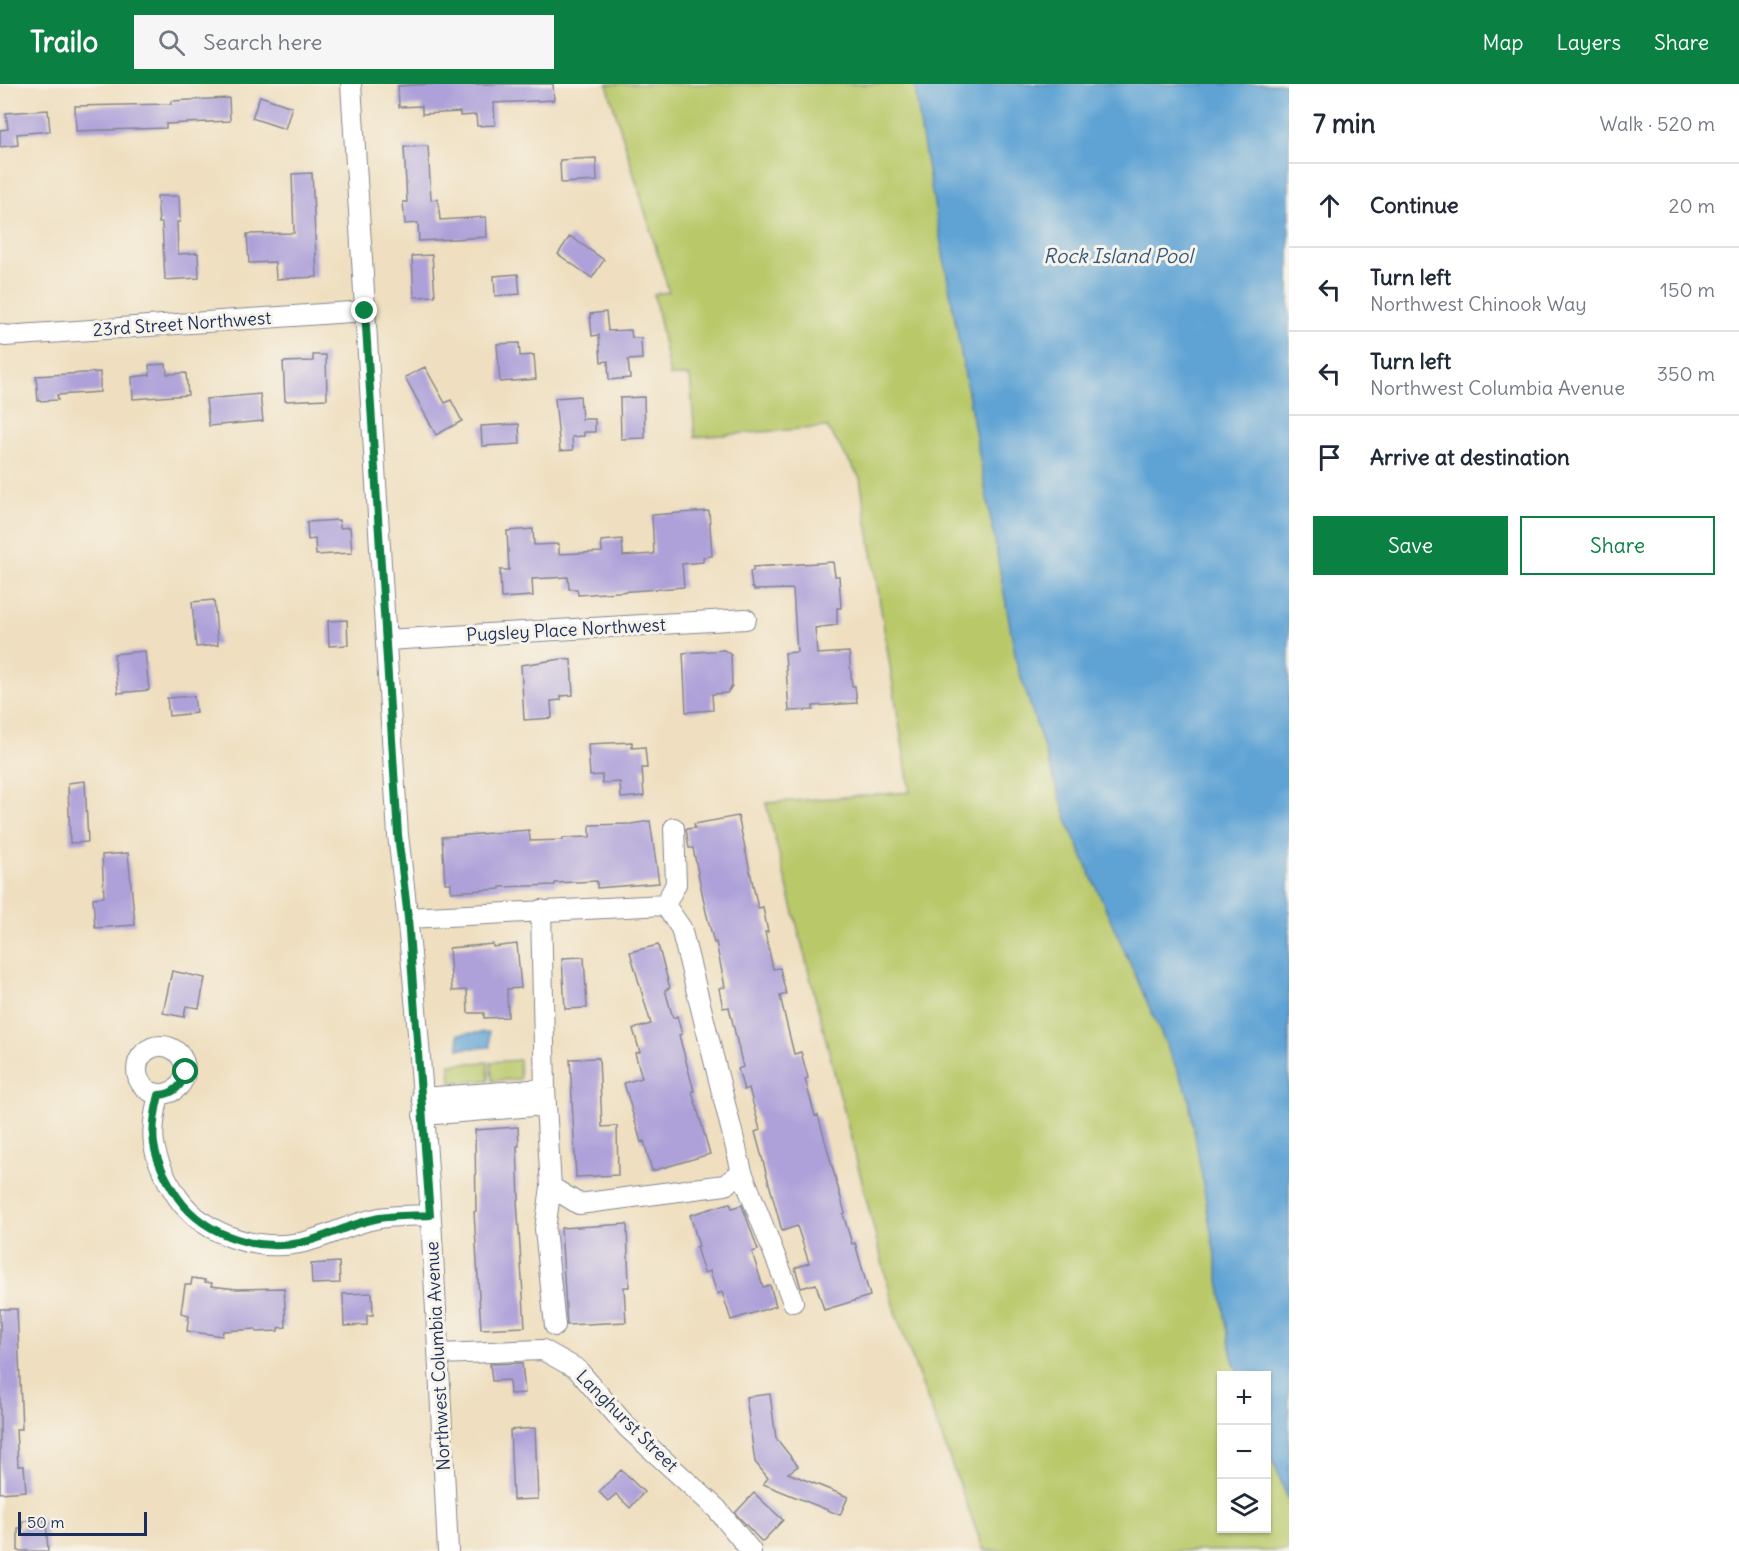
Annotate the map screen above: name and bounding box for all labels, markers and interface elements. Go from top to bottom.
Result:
search box [134,15,554,69]
text: Trailo [30,24,98,60]
icon: search [155,26,188,59]
text: Search here [203,28,322,56]
text: Map [1483,29,1523,56]
text: Layers [1556,29,1621,56]
text: Share [1654,29,1709,56]
text: 7 min [1313,107,1376,140]
text: Walk · 520 m [1600,111,1715,136]
icon: ahead [1313,189,1346,222]
text: Continue [1370,191,1459,219]
text: 20 m [1669,193,1715,218]
water label: Rock Island Pool [1043,243,1195,268]
text: Turn left [1370,263,1451,291]
icon: left [1313,273,1346,306]
text: 150 m [1660,277,1715,302]
text: Northwest Chinook Way [1370,291,1587,316]
route end [351,297,377,323]
street label: 23rd Street Northwest [92,306,272,341]
text: Turn left [1370,347,1451,375]
icon: left [1313,357,1346,390]
text: 350 m [1657,361,1715,386]
text: Northwest Columbia Avenue [1370,375,1625,400]
icon: arrive [1313,441,1346,474]
text: Arrive at destination [1370,443,1570,471]
button: Save [1313,516,1508,575]
button: Share [1520,516,1715,575]
street label: Pugsley Place Northwest [466,613,666,646]
route start [172,1058,198,1084]
street label: Northwest Columbia Avenue [420,1241,455,1471]
street label: Langhurst Street [571,1365,683,1477]
map controls [1217,1371,1271,1533]
button: + [1217,1371,1271,1425]
button: − [1217,1425,1271,1479]
button: layers [1217,1479,1271,1533]
scale bar [18,1509,147,1536]
text: 50 m [27,1512,65,1532]

